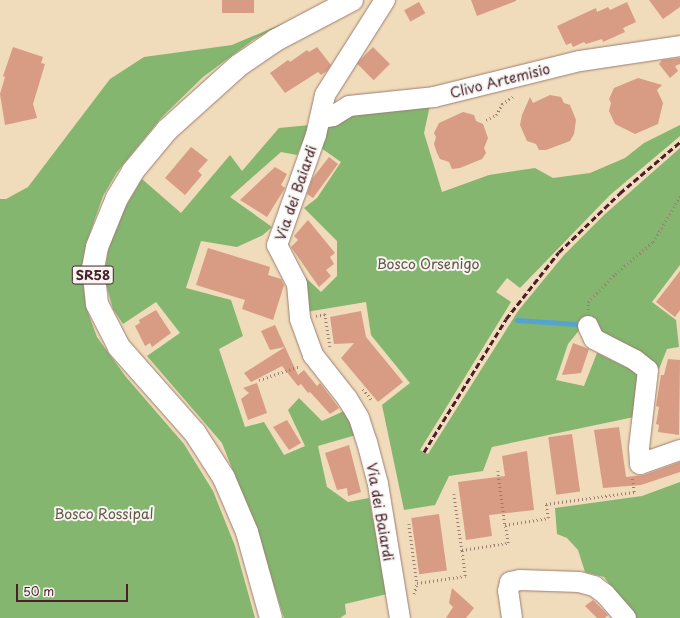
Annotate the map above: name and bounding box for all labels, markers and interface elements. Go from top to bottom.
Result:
street label: Clivo Artemisio [448,60,552,102]
street label: Via dei Baiardi [272,143,320,243]
park label: Bosco Orsenigo [376,256,480,272]
road number: SR58 [71,264,115,286]
street label: Via dei Baiardi [363,461,397,563]
park label: Bosco Rossipal [55,506,153,522]
scale bar [18,576,130,602]
text: 50 m [23,582,54,600]

